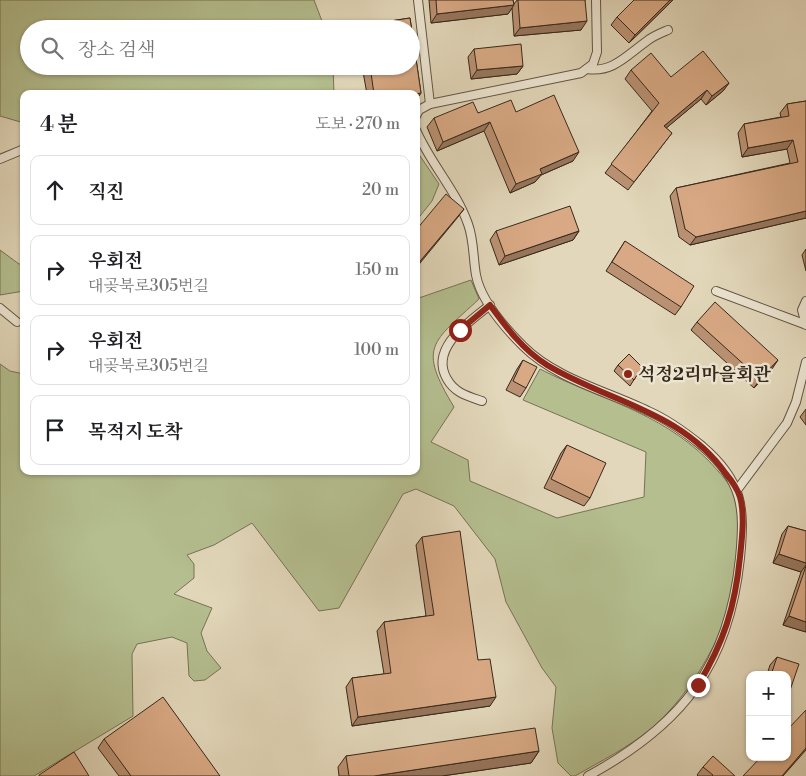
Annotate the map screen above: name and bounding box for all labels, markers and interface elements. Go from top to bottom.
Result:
search box [20,20,420,75]
icon: search [38,34,66,62]
text: 장소 검색 [78,38,155,62]
text: 4 분 [40,112,78,138]
text: 도보 · 270 m [315,114,400,134]
icon: ahead [41,176,69,204]
text: 직진 [88,180,125,204]
text: 20 m [362,180,399,200]
text: 우회전 [88,249,143,273]
icon: right [41,256,69,284]
text: 150 m [355,260,399,280]
text: 대곶북로305번길 [88,276,209,296]
route start [449,319,472,342]
text: 우회전 [88,329,143,353]
icon: right [41,336,69,364]
text: 100 m [354,340,399,360]
text: 대곶북로305번길 [88,356,209,376]
place label: 석정2리마을회관 [638,363,772,386]
marker: 석정2리마을회관 [622,368,634,380]
icon: arrive [41,416,69,444]
text: 목적지 도착 [88,420,183,444]
map controls [746,671,791,761]
button: + [746,671,791,716]
route end [687,674,710,697]
button: − [746,716,791,761]

